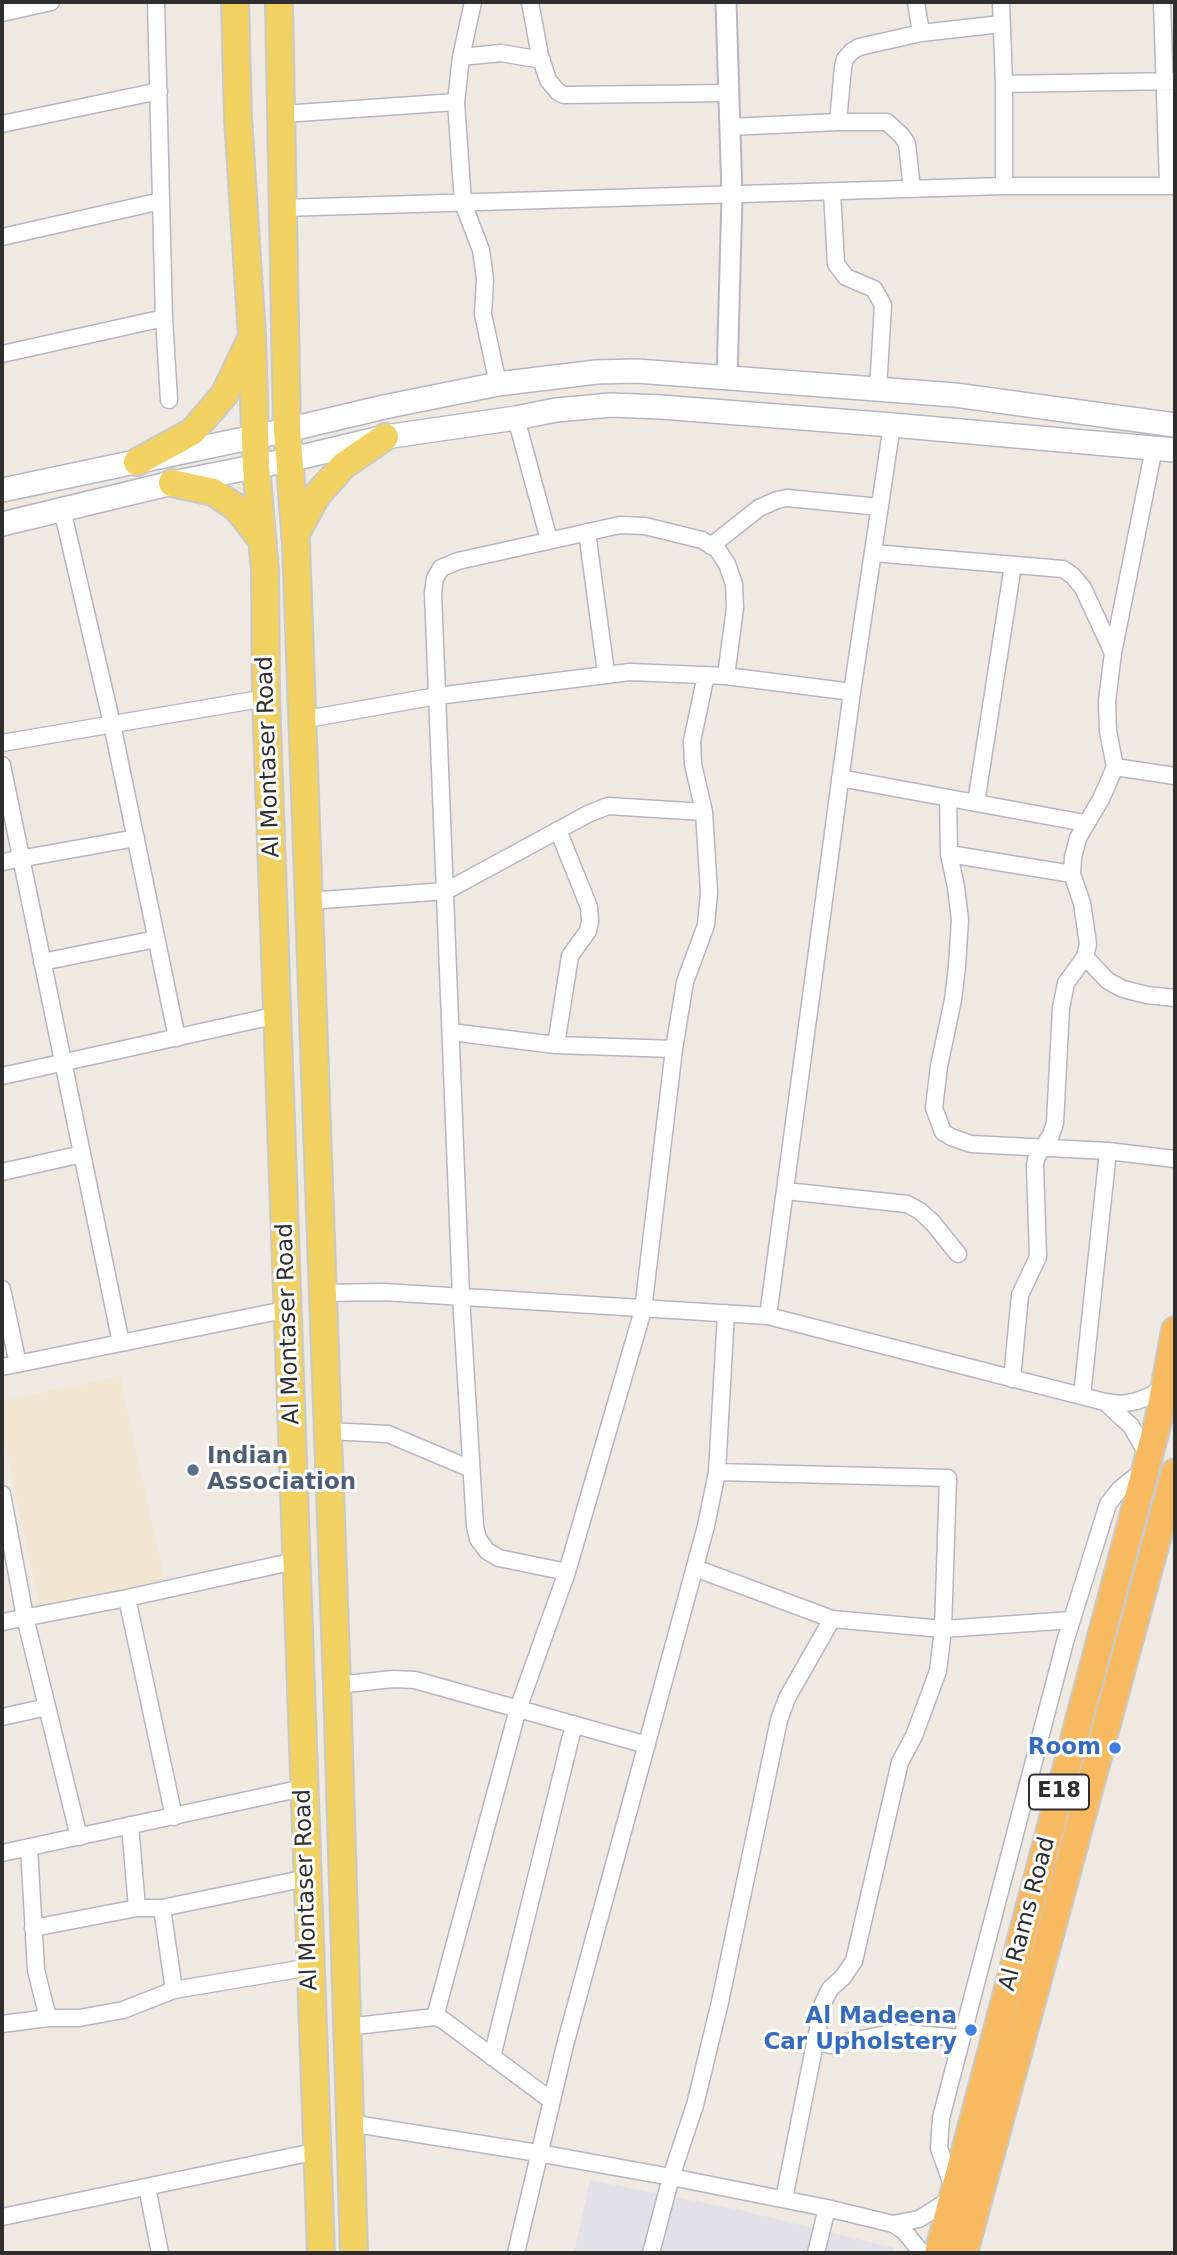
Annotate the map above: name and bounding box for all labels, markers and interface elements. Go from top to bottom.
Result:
street label: Al Montaser Road [252,656,286,858]
street label: Al Montaser Road [272,1223,306,1425]
place label: Indian Association [207,1443,356,1497]
marker: Indian Association [185,1462,201,1478]
place label: Room [1028,1734,1101,1762]
marker: Room [1107,1740,1123,1756]
road number: E18 [1029,1774,1089,1810]
street label: Al Montaser Road [290,1789,324,1991]
street label: Al Rams Road [994,1834,1062,1994]
place label: Al Madeena Car Upholstery [763,2003,957,2057]
marker: Al Madeena Car Upholstery [963,2022,979,2038]

